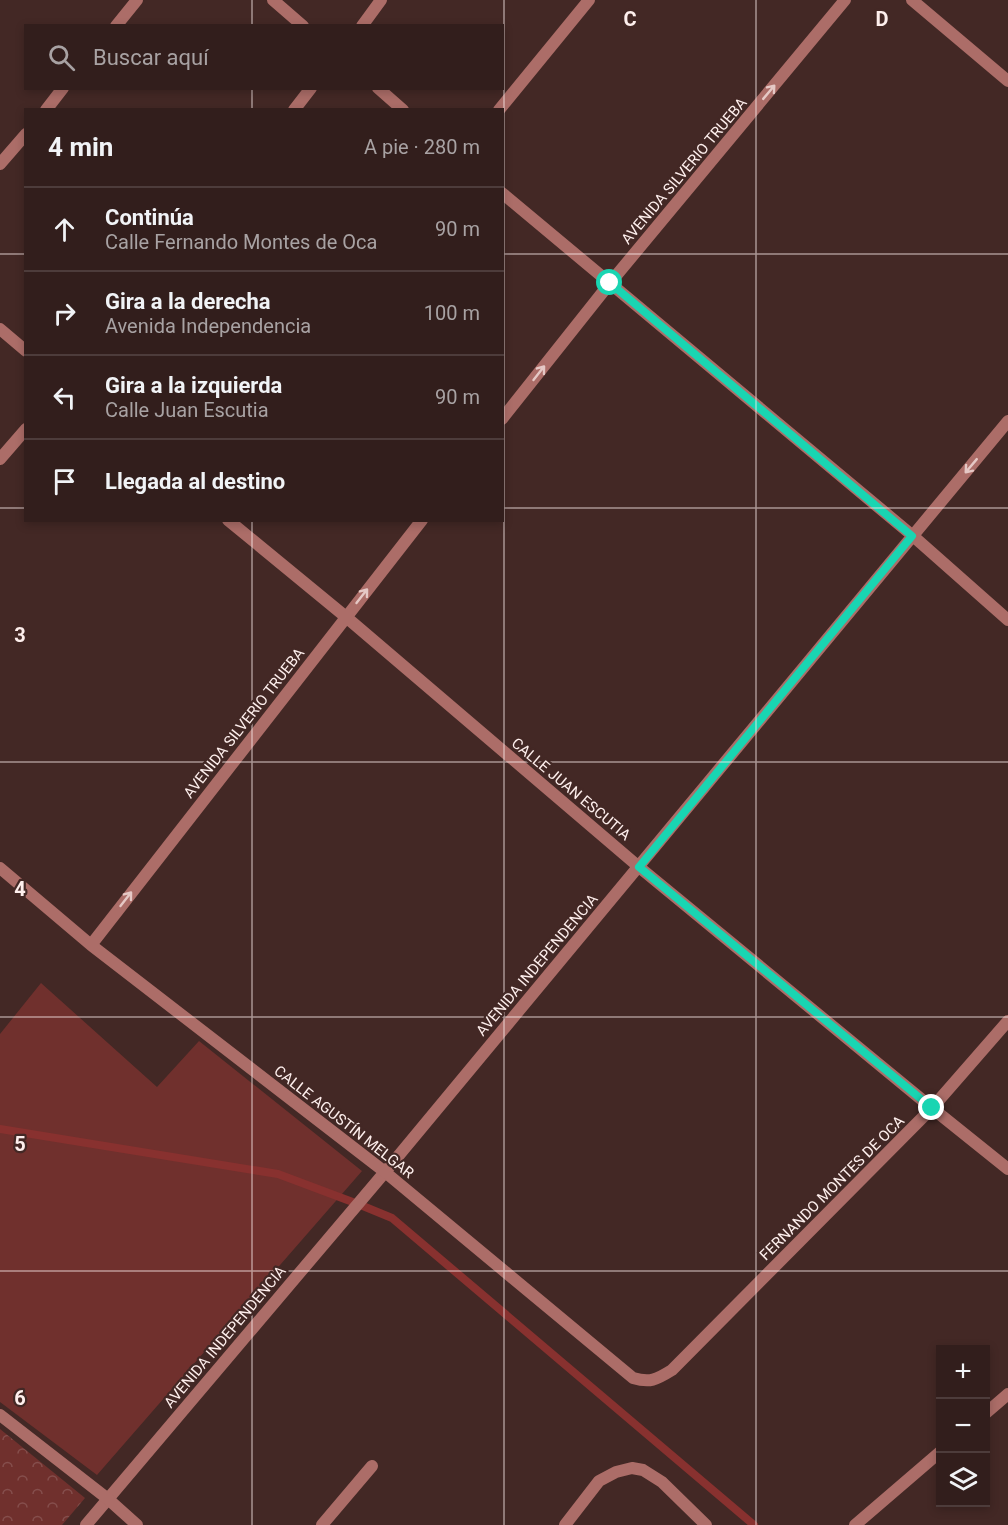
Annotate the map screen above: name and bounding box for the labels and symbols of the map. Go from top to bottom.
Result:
text: C [623,7,637,31]
text: D [876,7,889,31]
one-way arrow [762,84,775,100]
street label: AVENIDA SILVERIO TRUEBA [617,94,751,248]
route start [596,269,622,295]
one-way arrow [532,365,545,381]
one-way arrow [964,458,977,474]
one-way arrow [356,588,369,604]
text: 3 [14,623,26,647]
street label: AVENIDA SILVERIO TRUEBA [180,644,308,802]
street label: CALLE JUAN ESCUTIA [508,734,634,844]
text: 4 [14,877,26,901]
street label: AVENIDA INDEPENDENCIA [472,890,602,1040]
one-way arrow [120,891,133,907]
street label: CALLE AGUSTÍN MELGAR [271,1062,417,1182]
route end [918,1094,944,1120]
street label: FERNANDO MONTES DE OCA [756,1112,908,1264]
text: 5 [14,1132,26,1156]
street label: AVENIDA INDEPENDENCIA [160,1262,290,1412]
text: 6 [14,1386,26,1410]

